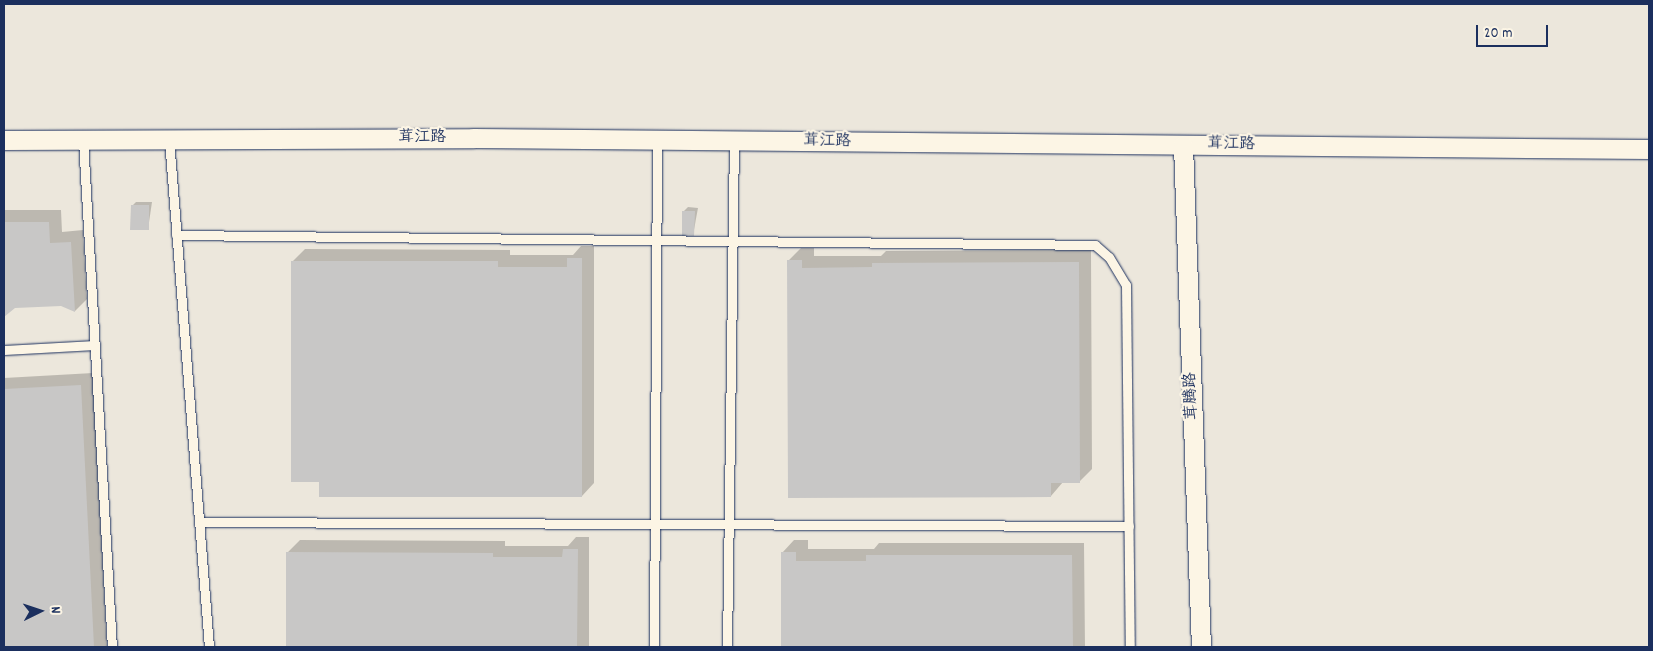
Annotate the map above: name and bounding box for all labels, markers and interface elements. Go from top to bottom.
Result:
scale bar [1478,15,1550,47]
text: 20 m [1484,23,1512,45]
street label: 茸江路 [398,128,446,148]
street label: 茸江路 [803,132,851,152]
street label: 茸江路 [1207,135,1255,155]
street label: 茸腾路 [1182,372,1202,420]
north arrow [15,586,65,636]
text: N [45,606,65,614]

